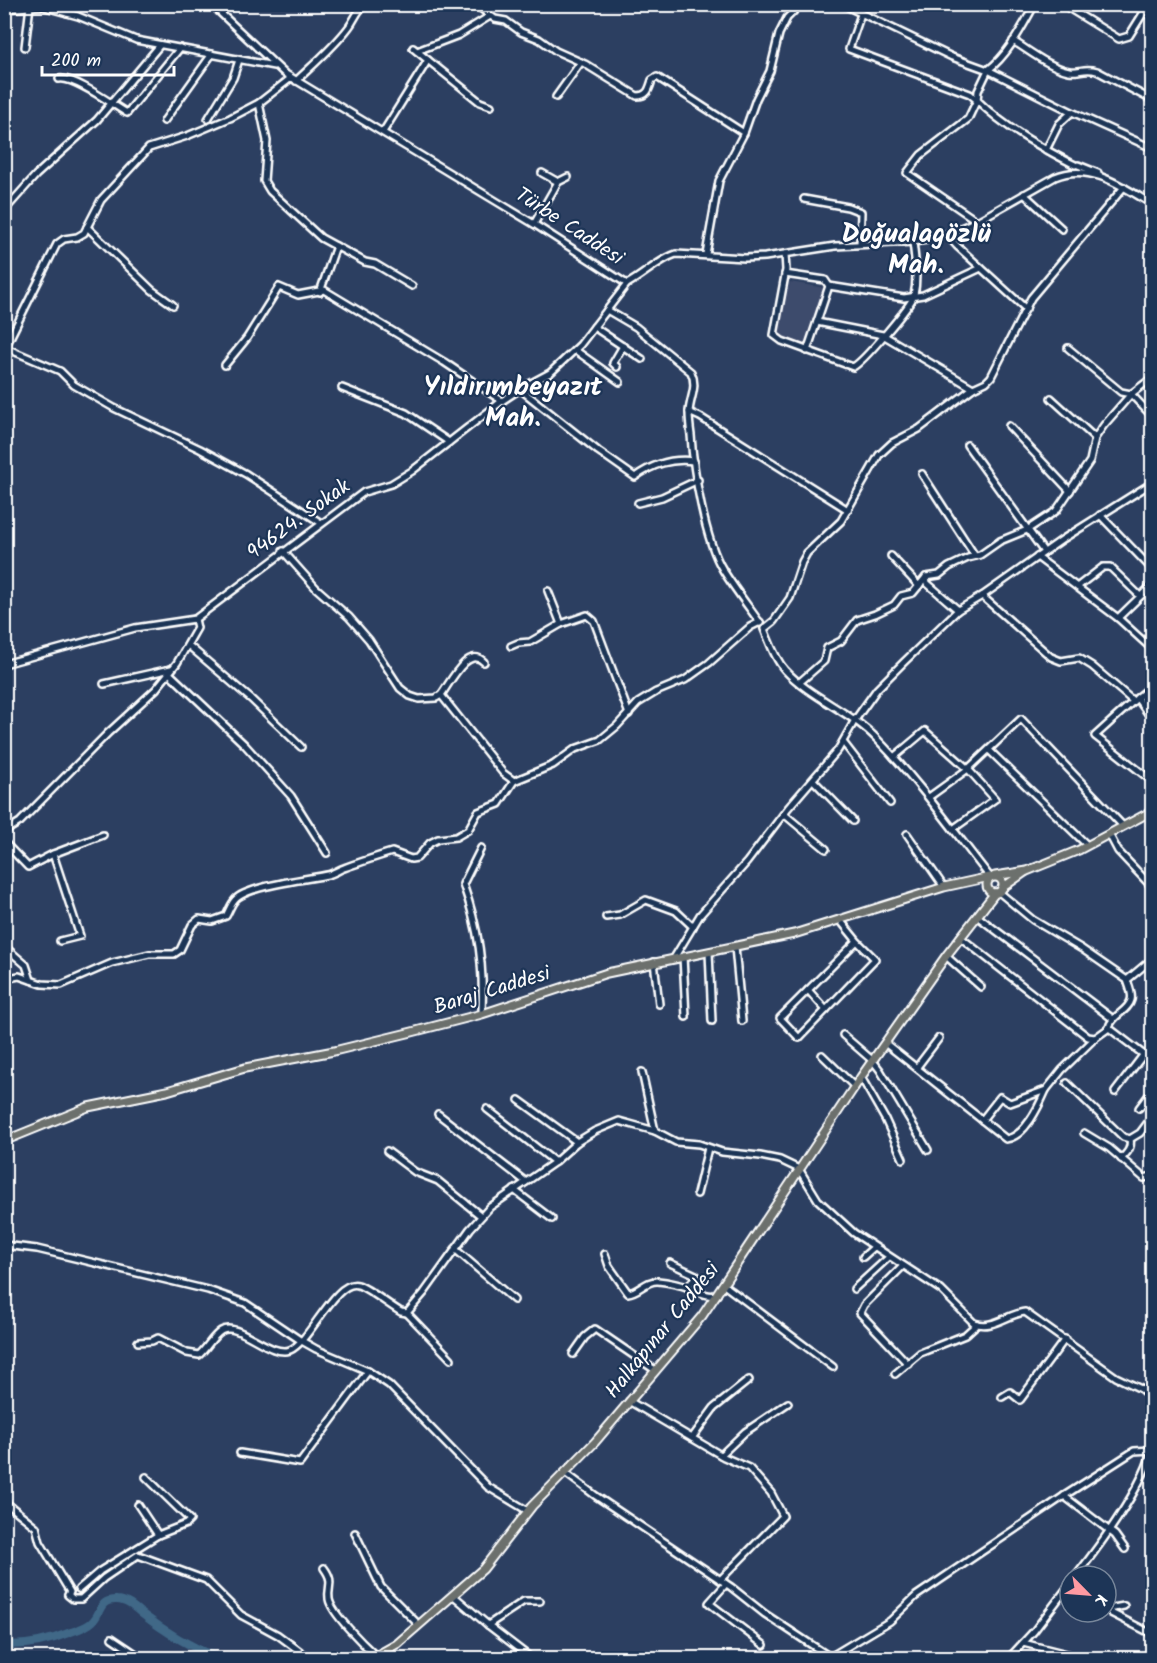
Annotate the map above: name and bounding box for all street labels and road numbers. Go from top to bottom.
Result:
street label: Türbe Caddesi [508,179,631,275]
street label: 94624. Sokak [240,471,358,569]
street label: Baraj Caddesi [430,957,555,1024]
street label: Halkapınar Caddesi [597,1255,729,1406]

